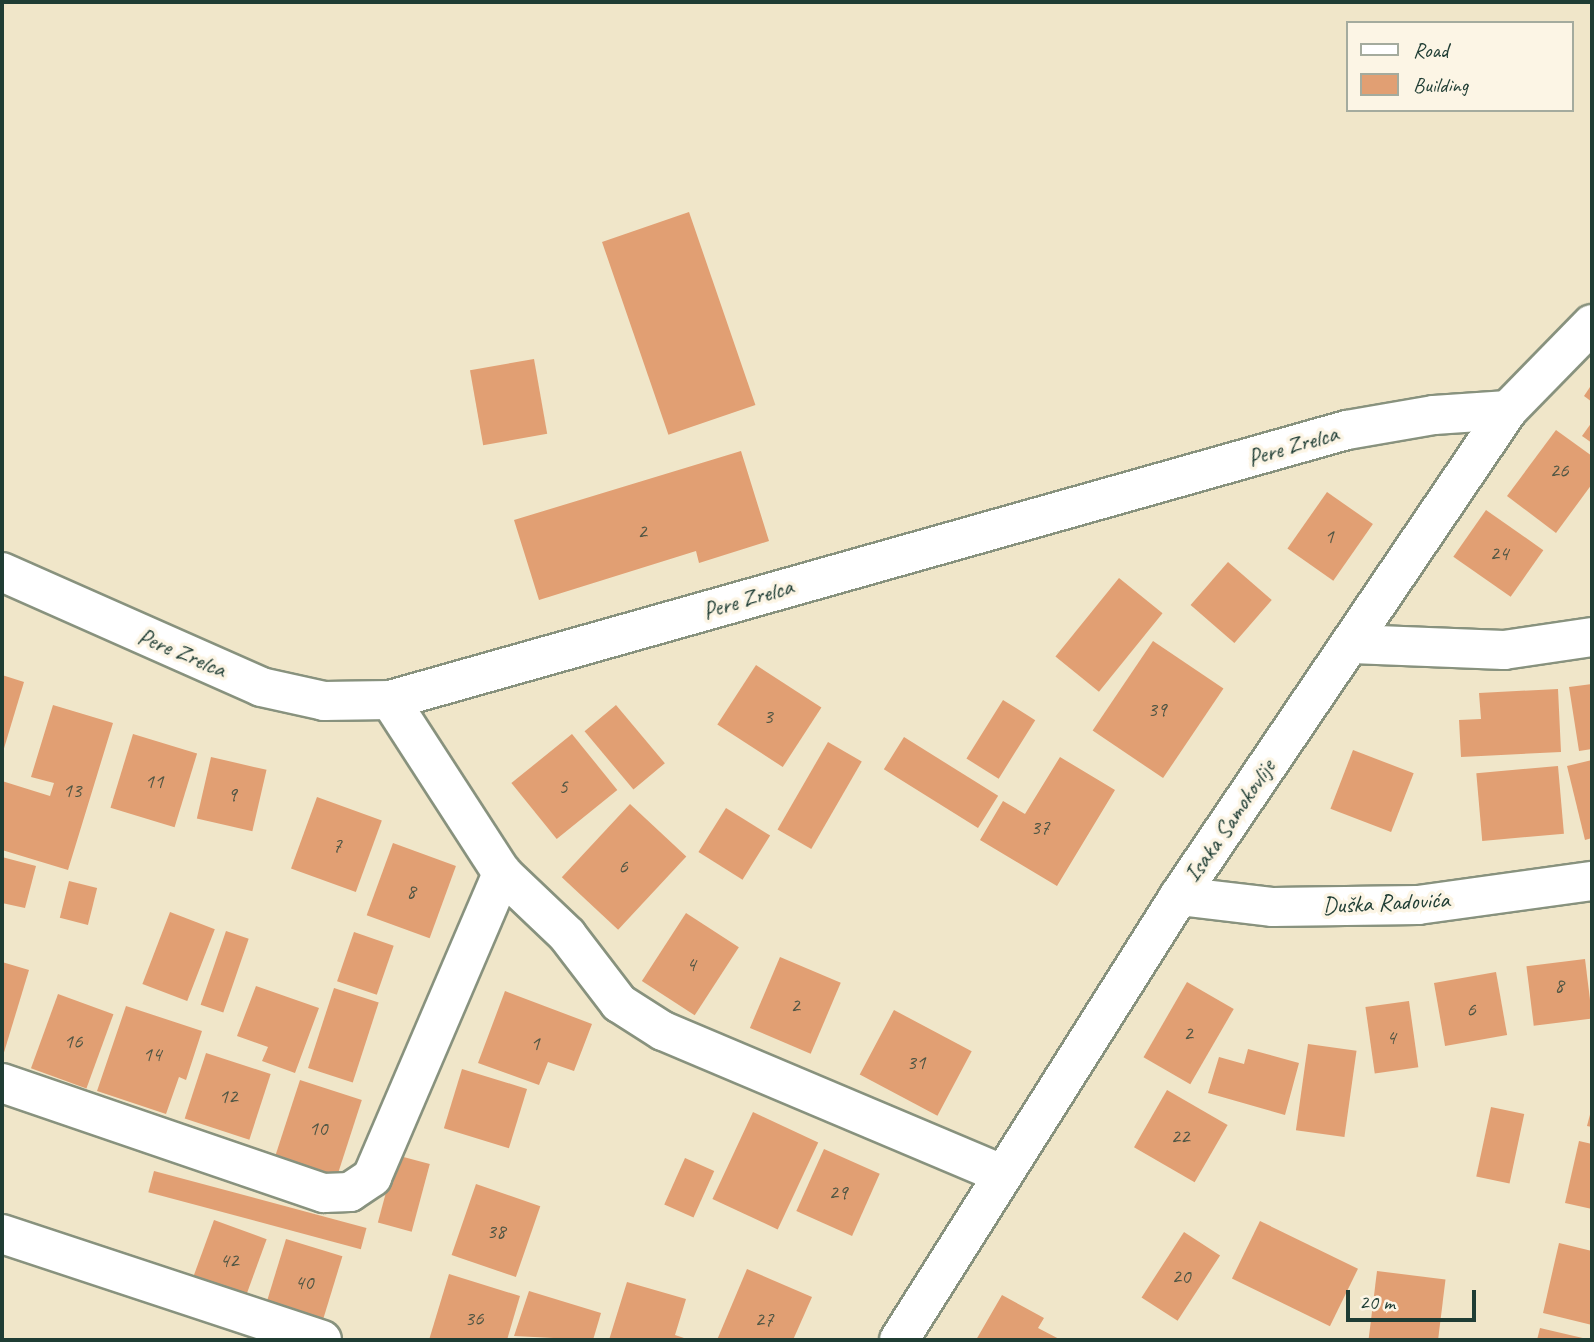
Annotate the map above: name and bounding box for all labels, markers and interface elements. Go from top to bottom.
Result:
legend [1346,21,1573,112]
text: Road [1413,37,1448,63]
text: Building [1413,72,1468,98]
street label: Pere Zrelca [1245,420,1341,472]
house number: 26 [1550,457,1568,483]
house number: 2 [637,518,647,544]
house number: 1 [1324,523,1334,549]
house number: 24 [1490,540,1508,566]
street label: Pere Zrelca [700,573,796,625]
street label: Pere Zrelca [134,622,230,684]
house number: 39 [1148,696,1166,722]
house number: 3 [763,703,773,729]
street label: Isaka Samokovlije [1178,754,1282,888]
house number: 11 [145,768,163,794]
house number: 5 [558,773,568,799]
house number: 13 [63,777,81,803]
house number: 9 [227,781,237,807]
house number: 37 [1031,814,1049,840]
house number: 7 [332,832,342,858]
house number: 6 [618,853,628,879]
house number: 8 [406,878,416,904]
street label: Duška Radovića [1321,885,1451,921]
house number: 4 [686,951,696,977]
house number: 8 [1554,972,1564,998]
house number: 2 [790,992,800,1018]
house number: 6 [1466,996,1476,1022]
house number: 2 [1183,1020,1193,1046]
house number: 4 [1386,1024,1396,1050]
house number: 16 [64,1028,82,1054]
house number: 1 [530,1030,540,1056]
house number: 14 [143,1041,161,1067]
house number: 31 [907,1049,925,1075]
house number: 12 [219,1083,237,1109]
house number: 10 [309,1115,327,1141]
house number: 22 [1171,1123,1189,1149]
house number: 29 [829,1179,847,1205]
house number: 38 [487,1218,505,1244]
house number: 42 [220,1247,238,1273]
house number: 20 [1172,1263,1190,1289]
house number: 40 [295,1269,313,1295]
scale bar [1349,1276,1478,1320]
text: 20 m [1359,1289,1395,1315]
house number: 36 [465,1305,483,1331]
house number: 27 [755,1306,773,1332]

